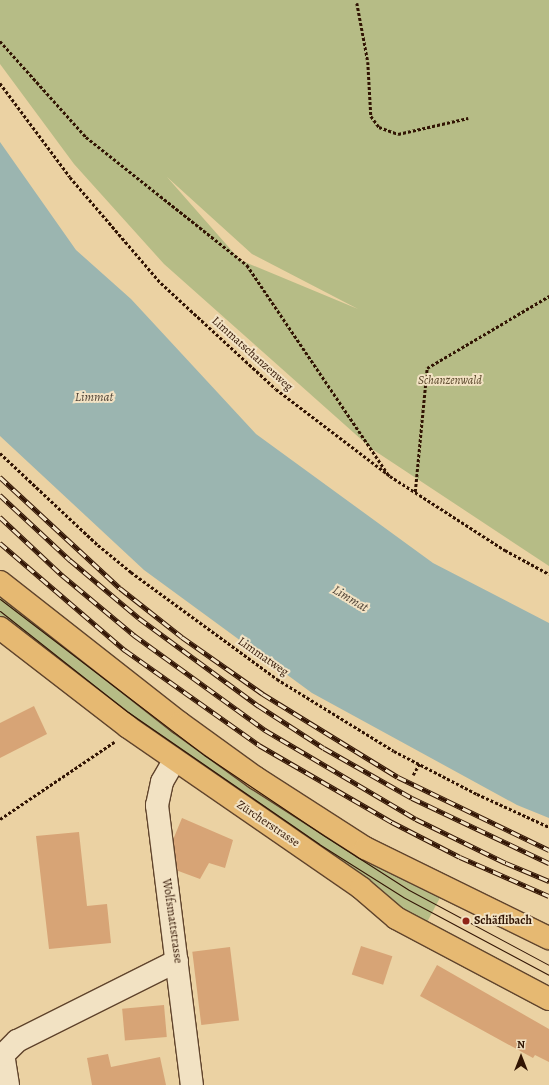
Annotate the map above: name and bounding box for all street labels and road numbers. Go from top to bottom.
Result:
street label: Limmatschanzenweg [208,314,296,394]
street label: Limmatweg [235,634,291,680]
street label: Zürcherstrasse [234,798,302,850]
street label: Wolfsmattstrasse [159,878,185,964]

